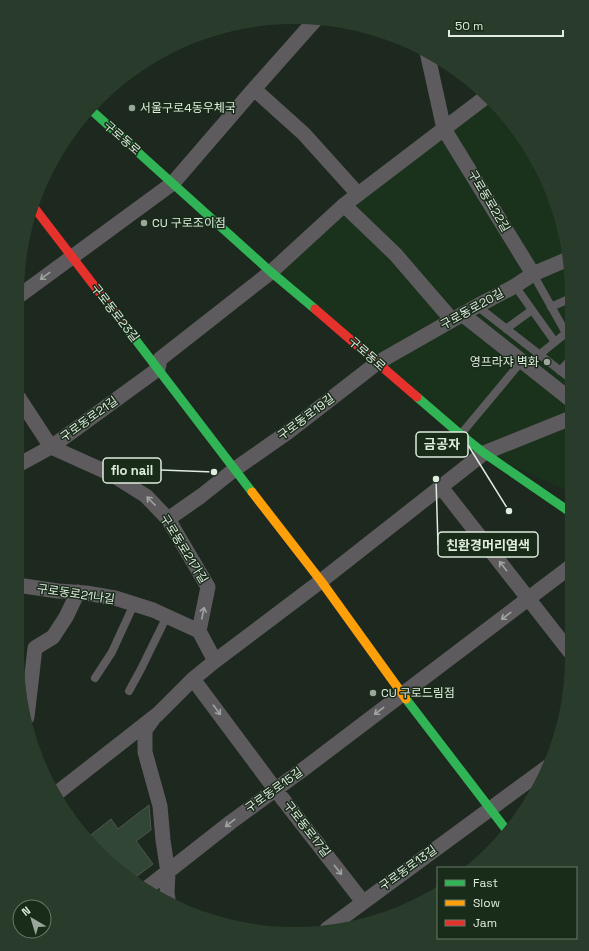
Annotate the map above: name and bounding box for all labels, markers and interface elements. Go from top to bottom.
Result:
scale bar [449,12,563,38]
text: 50 m [455,18,483,34]
place label: 서울구로4동우체국 [140,100,236,116]
marker: 서울구로4동우체국 [127,103,137,113]
street label: 구로동로 [100,117,144,159]
street label: 구로동로22길 [464,167,514,235]
place label: CU 구로조이점 [152,215,226,231]
marker: CU 구로조이점 [139,218,149,228]
one-way arrow [40,272,51,281]
street label: 구로동로23길 [87,281,143,345]
street label: 구로동로20길 [437,285,507,333]
street label: 구로동로 [345,333,389,375]
place label: 영프라쟈 벽화 [470,354,539,370]
marker: 영프라쟈 벽화 [542,357,552,367]
street label: 구로동로19길 [274,390,338,444]
street label: 구로동로21길 [57,393,121,445]
callout: 금공자 [416,432,468,457]
text: 금공자 [424,436,460,453]
callout: flo nail [103,458,161,483]
text: flo nail [111,462,153,479]
one-way arrow [146,496,155,506]
street label: 구로동로21가길 [156,511,212,587]
callout: 친환경머리염색 [438,532,538,557]
text: 친환경머리염색 [446,537,530,554]
one-way arrow [499,561,507,572]
street label: 구로동로21나길 [36,581,116,607]
one-way arrow [199,606,207,619]
one-way arrow [500,612,511,620]
place label: CU 구로드림점 [381,685,455,701]
marker: CU 구로드림점 [368,688,378,698]
one-way arrow [212,705,221,716]
one-way arrow [374,707,385,715]
street label: 구로동로15길 [242,764,306,816]
street label: 구로동로17길 [280,798,334,860]
one-way arrow [225,818,236,827]
street label: 구로동로13길 [376,842,440,894]
one-way arrow [333,864,342,875]
legend [437,867,577,939]
text: Fast [473,875,498,891]
text: Slow [473,895,500,911]
north arrow [12,899,52,939]
text: N [19,903,33,919]
text: Jam [473,915,497,931]

